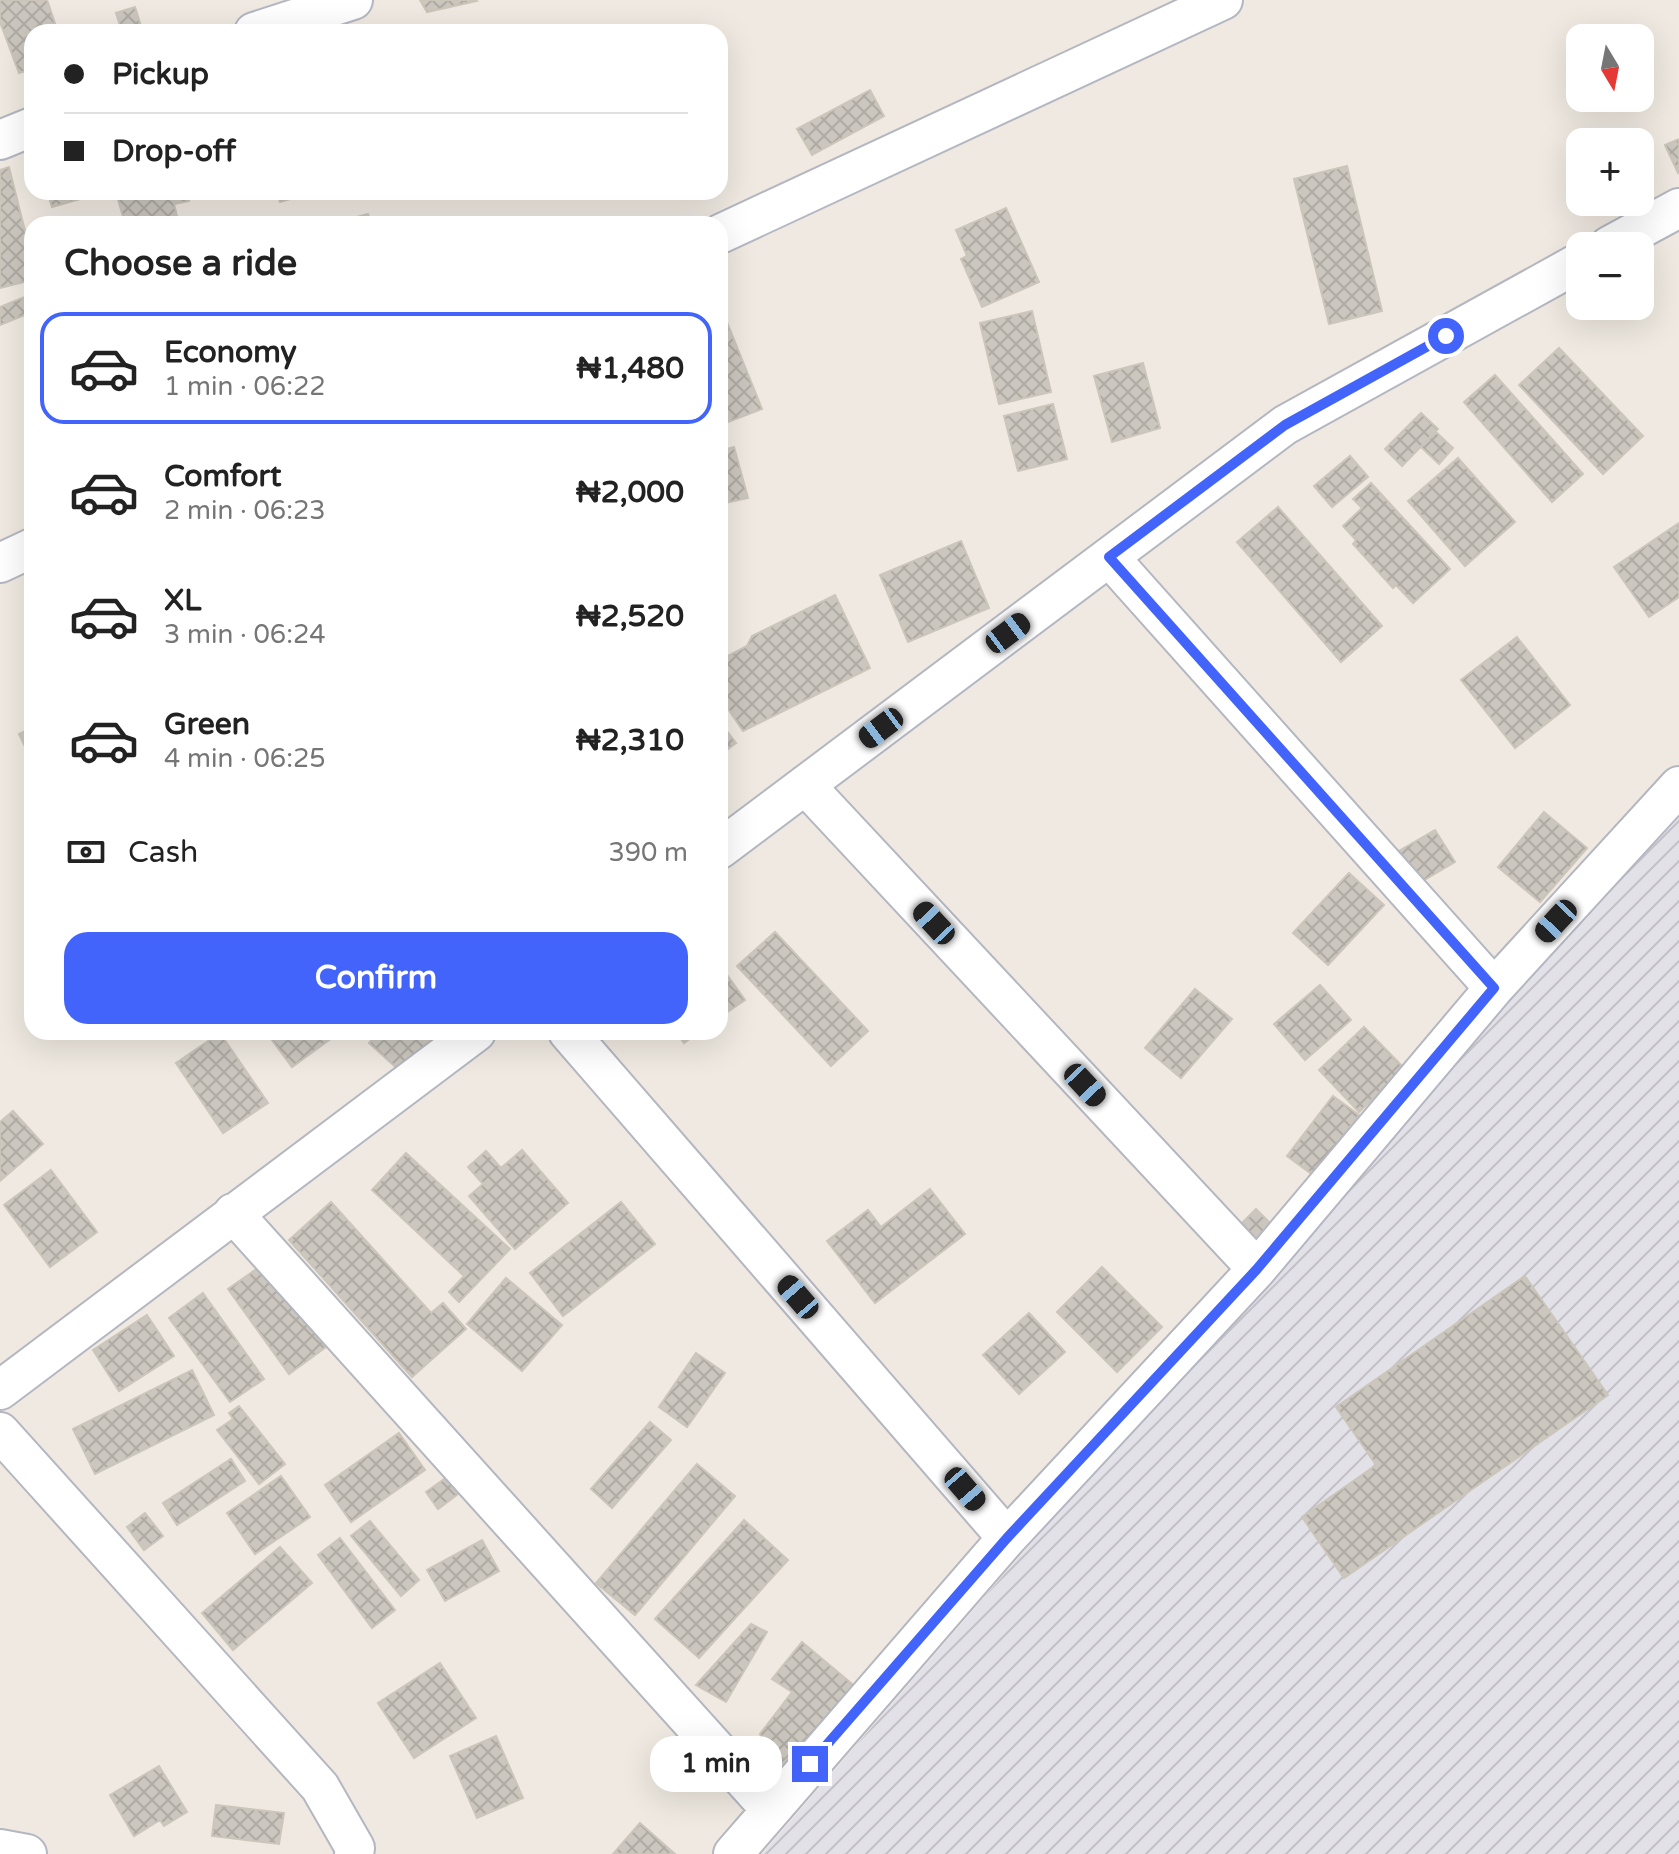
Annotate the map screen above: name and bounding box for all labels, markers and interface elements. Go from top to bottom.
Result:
north arrow [1566,24,1654,112]
map controls [1566,24,1654,320]
text: Pickup [112,56,209,93]
button: + [1566,128,1654,216]
text: Drop-off [112,133,236,170]
button: − [1566,232,1654,320]
text: Choose a ride [64,242,297,285]
route start [1428,318,1464,354]
icon: car [68,332,140,404]
text: Economy [164,334,297,371]
text: ₦1,480 [576,350,684,387]
text: 1 min · 06:22 [164,371,326,402]
icon: car [68,456,140,528]
text: Comfort [164,458,282,495]
text: ₦2,000 [576,474,684,511]
text: 2 min · 06:23 [164,495,326,526]
icon: car [68,580,140,652]
text: XL [164,582,201,619]
text: ₦2,520 [576,598,684,635]
car [982,609,1034,657]
text: 3 min · 06:24 [164,619,326,650]
icon: car [68,704,140,776]
car [855,704,907,752]
text: Green [164,706,250,743]
text: ₦2,310 [576,722,684,759]
text: 4 min · 06:25 [164,743,326,774]
icon: cash [64,830,108,874]
text: Cash [128,834,198,871]
text: 390 m [608,837,688,868]
car [1531,895,1581,947]
car [909,897,959,949]
button: Confirm [64,932,688,1024]
car [1060,1059,1110,1111]
car [773,1271,823,1323]
car [940,1463,990,1515]
callout: 1 min [650,1736,782,1792]
route end [792,1746,828,1782]
text: 1 min [681,1748,751,1779]

